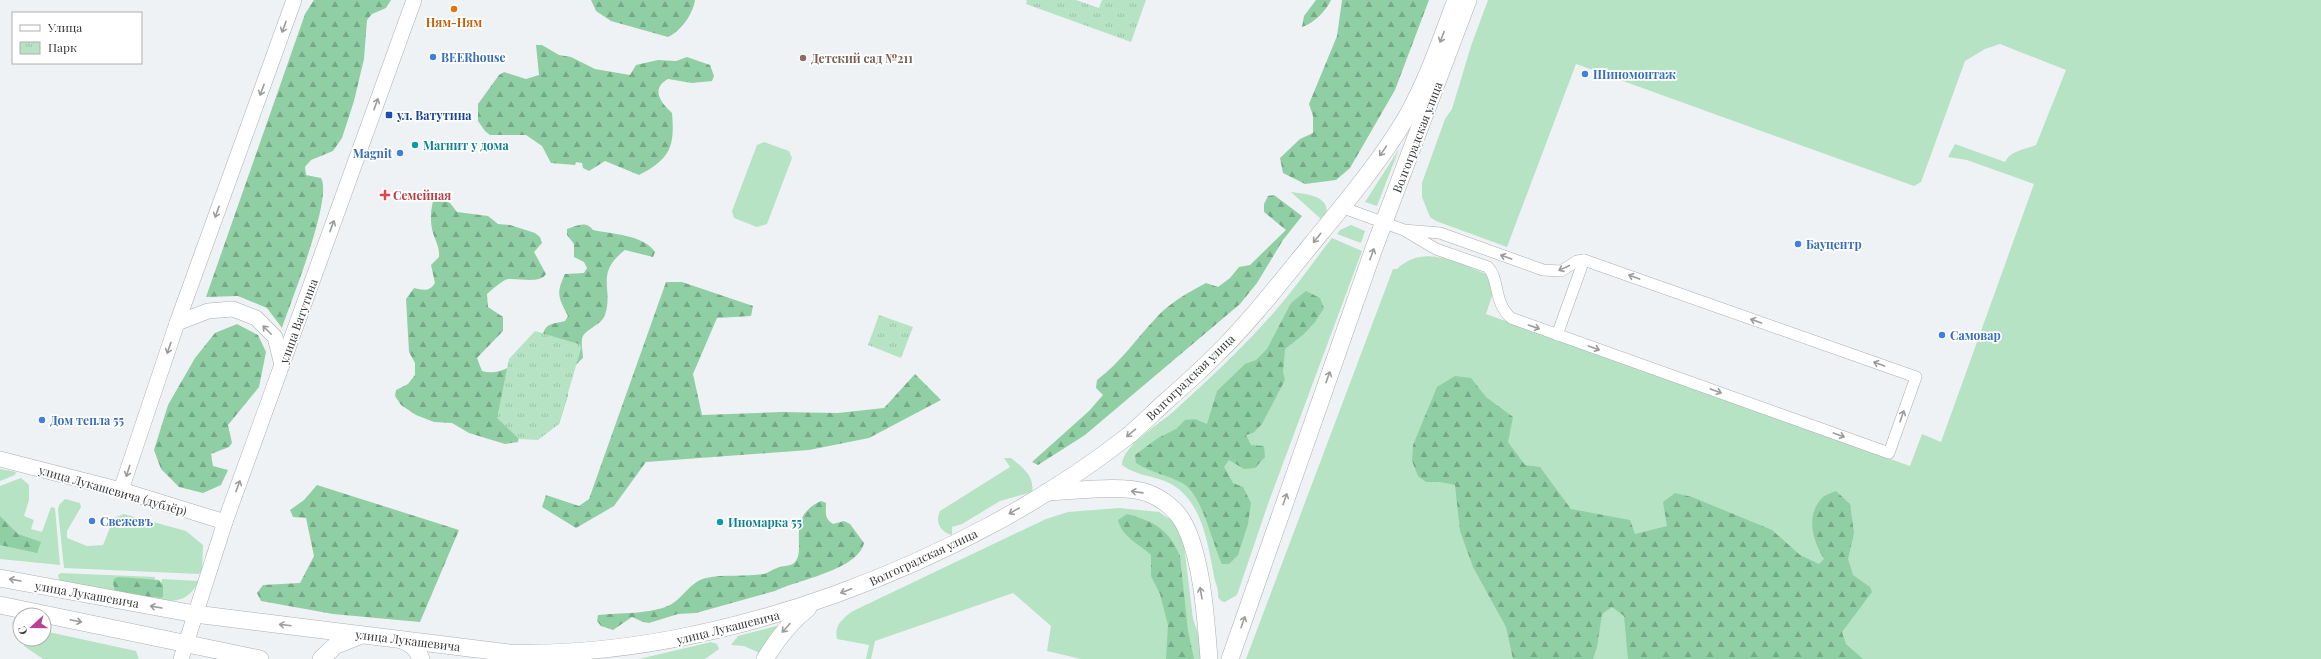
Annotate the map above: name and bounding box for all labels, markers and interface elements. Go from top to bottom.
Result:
marker: Ням-Ням [449,4,459,14]
legend [12,12,142,64]
place label: Ням-Ням [426,14,482,30]
text: Улица [47,19,82,35]
one-way arrow [280,20,288,32]
one-way arrow [1438,30,1446,42]
text: Парк [48,39,77,55]
place label: BEERhouse [441,49,506,65]
place label: Детский сад №211 [811,50,913,66]
marker: BEERhouse [428,52,438,62]
marker: Детский сад №211 [798,53,808,63]
place label: Шиномонтаж [1593,66,1676,82]
marker: Шиномонтаж [1580,69,1590,79]
street label: Волгоградская улица [1388,79,1446,195]
one-way arrow [257,83,265,95]
one-way arrow [373,98,381,110]
place label: ул. Ватутина [396,107,472,123]
marker: ул. Ватутина [384,110,394,120]
place label: Магнит у дома [423,137,509,153]
marker: Магнит у дома [410,140,420,150]
place label: Magnit [353,145,393,161]
one-way arrow [1378,146,1387,157]
marker: Magnit [395,148,405,158]
place label: Семейная [393,187,451,203]
marker: Семейная [380,190,390,200]
one-way arrow [213,206,221,218]
one-way arrow [329,219,336,232]
one-way arrow [1313,232,1322,243]
place label: Бауцентр [1806,236,1862,252]
marker: Бауцентр [1793,239,1803,249]
one-way arrow [1369,248,1376,261]
one-way arrow [1501,252,1513,260]
one-way arrow [1558,265,1570,272]
one-way arrow [1628,273,1640,281]
street label: улица Ватутина [275,276,321,366]
one-way arrow [1750,317,1763,324]
one-way arrow [1528,323,1540,331]
one-way arrow [262,325,272,335]
place label: Самовар [1950,327,2001,343]
street label: Волгоградская улица [1142,330,1238,424]
marker: Самовар [1937,330,1947,340]
one-way arrow [165,341,172,354]
one-way arrow [1587,345,1600,352]
one-way arrow [1873,360,1885,368]
one-way arrow [1325,371,1333,383]
one-way arrow [1710,388,1722,396]
one-way arrow [1899,410,1906,423]
place label: Дом тепла 55 [50,412,125,428]
marker: Дом тепла 55 [37,415,47,425]
one-way arrow [1126,428,1136,437]
one-way arrow [1832,432,1845,439]
street label: улица Лукашевича (дублёр) [36,461,189,519]
one-way arrow [124,464,131,477]
one-way arrow [235,480,243,492]
one-way arrow [1131,488,1144,496]
one-way arrow [1282,494,1290,506]
one-way arrow [1008,508,1020,516]
place label: Свежевъ [100,513,154,529]
place label: Иномарка 55 [728,514,802,530]
marker: Свежевъ [87,516,97,526]
marker: Иномарка 55 [715,517,725,527]
street label: Волгоградская улица [866,525,980,589]
one-way arrow [9,576,22,584]
street label: улица Лукашевича [33,577,140,611]
one-way arrow [1197,586,1205,599]
one-way arrow [841,588,853,596]
one-way arrow [150,602,163,610]
street label: улица Лукашевича [674,606,781,648]
north arrow [12,607,52,647]
one-way arrow [1240,616,1247,629]
one-way arrow [69,617,82,625]
one-way arrow [279,621,292,629]
one-way arrow [781,623,791,633]
text: С [14,624,31,637]
street label: улица Лукашевича [354,626,461,654]

